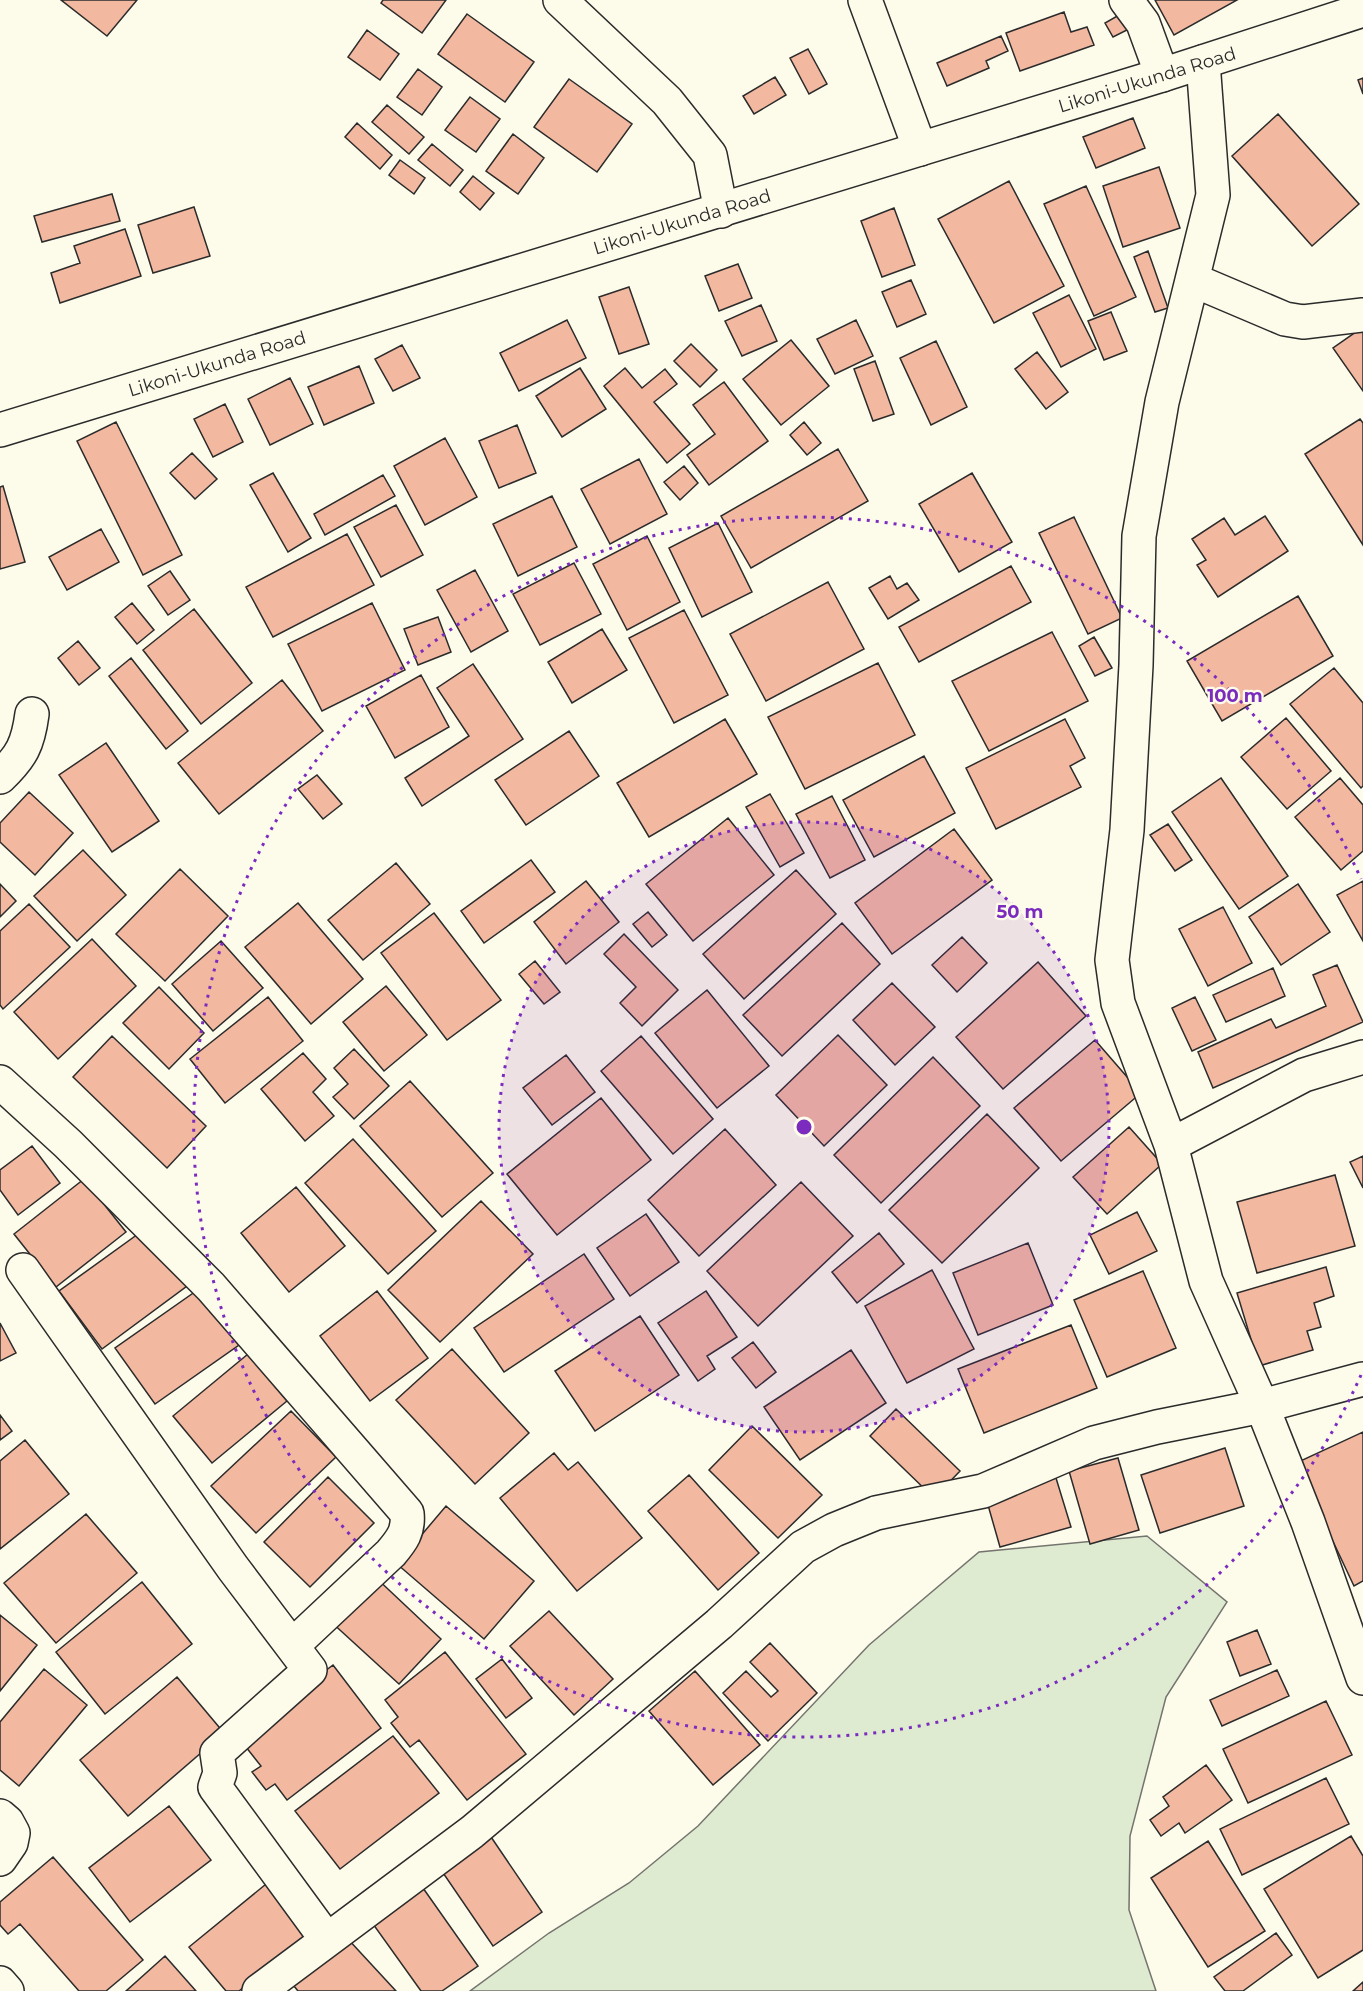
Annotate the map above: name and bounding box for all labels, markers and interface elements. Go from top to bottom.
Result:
street label: Likoni-Ukunda Road [1055,42,1239,118]
street label: Likoni-Ukunda Road [590,184,774,260]
street label: Likoni-Ukunda Road [125,326,309,402]
text: 100 m [1207,685,1263,707]
text: 50 m [997,901,1043,923]
centre of rings [794,1117,814,1137]

